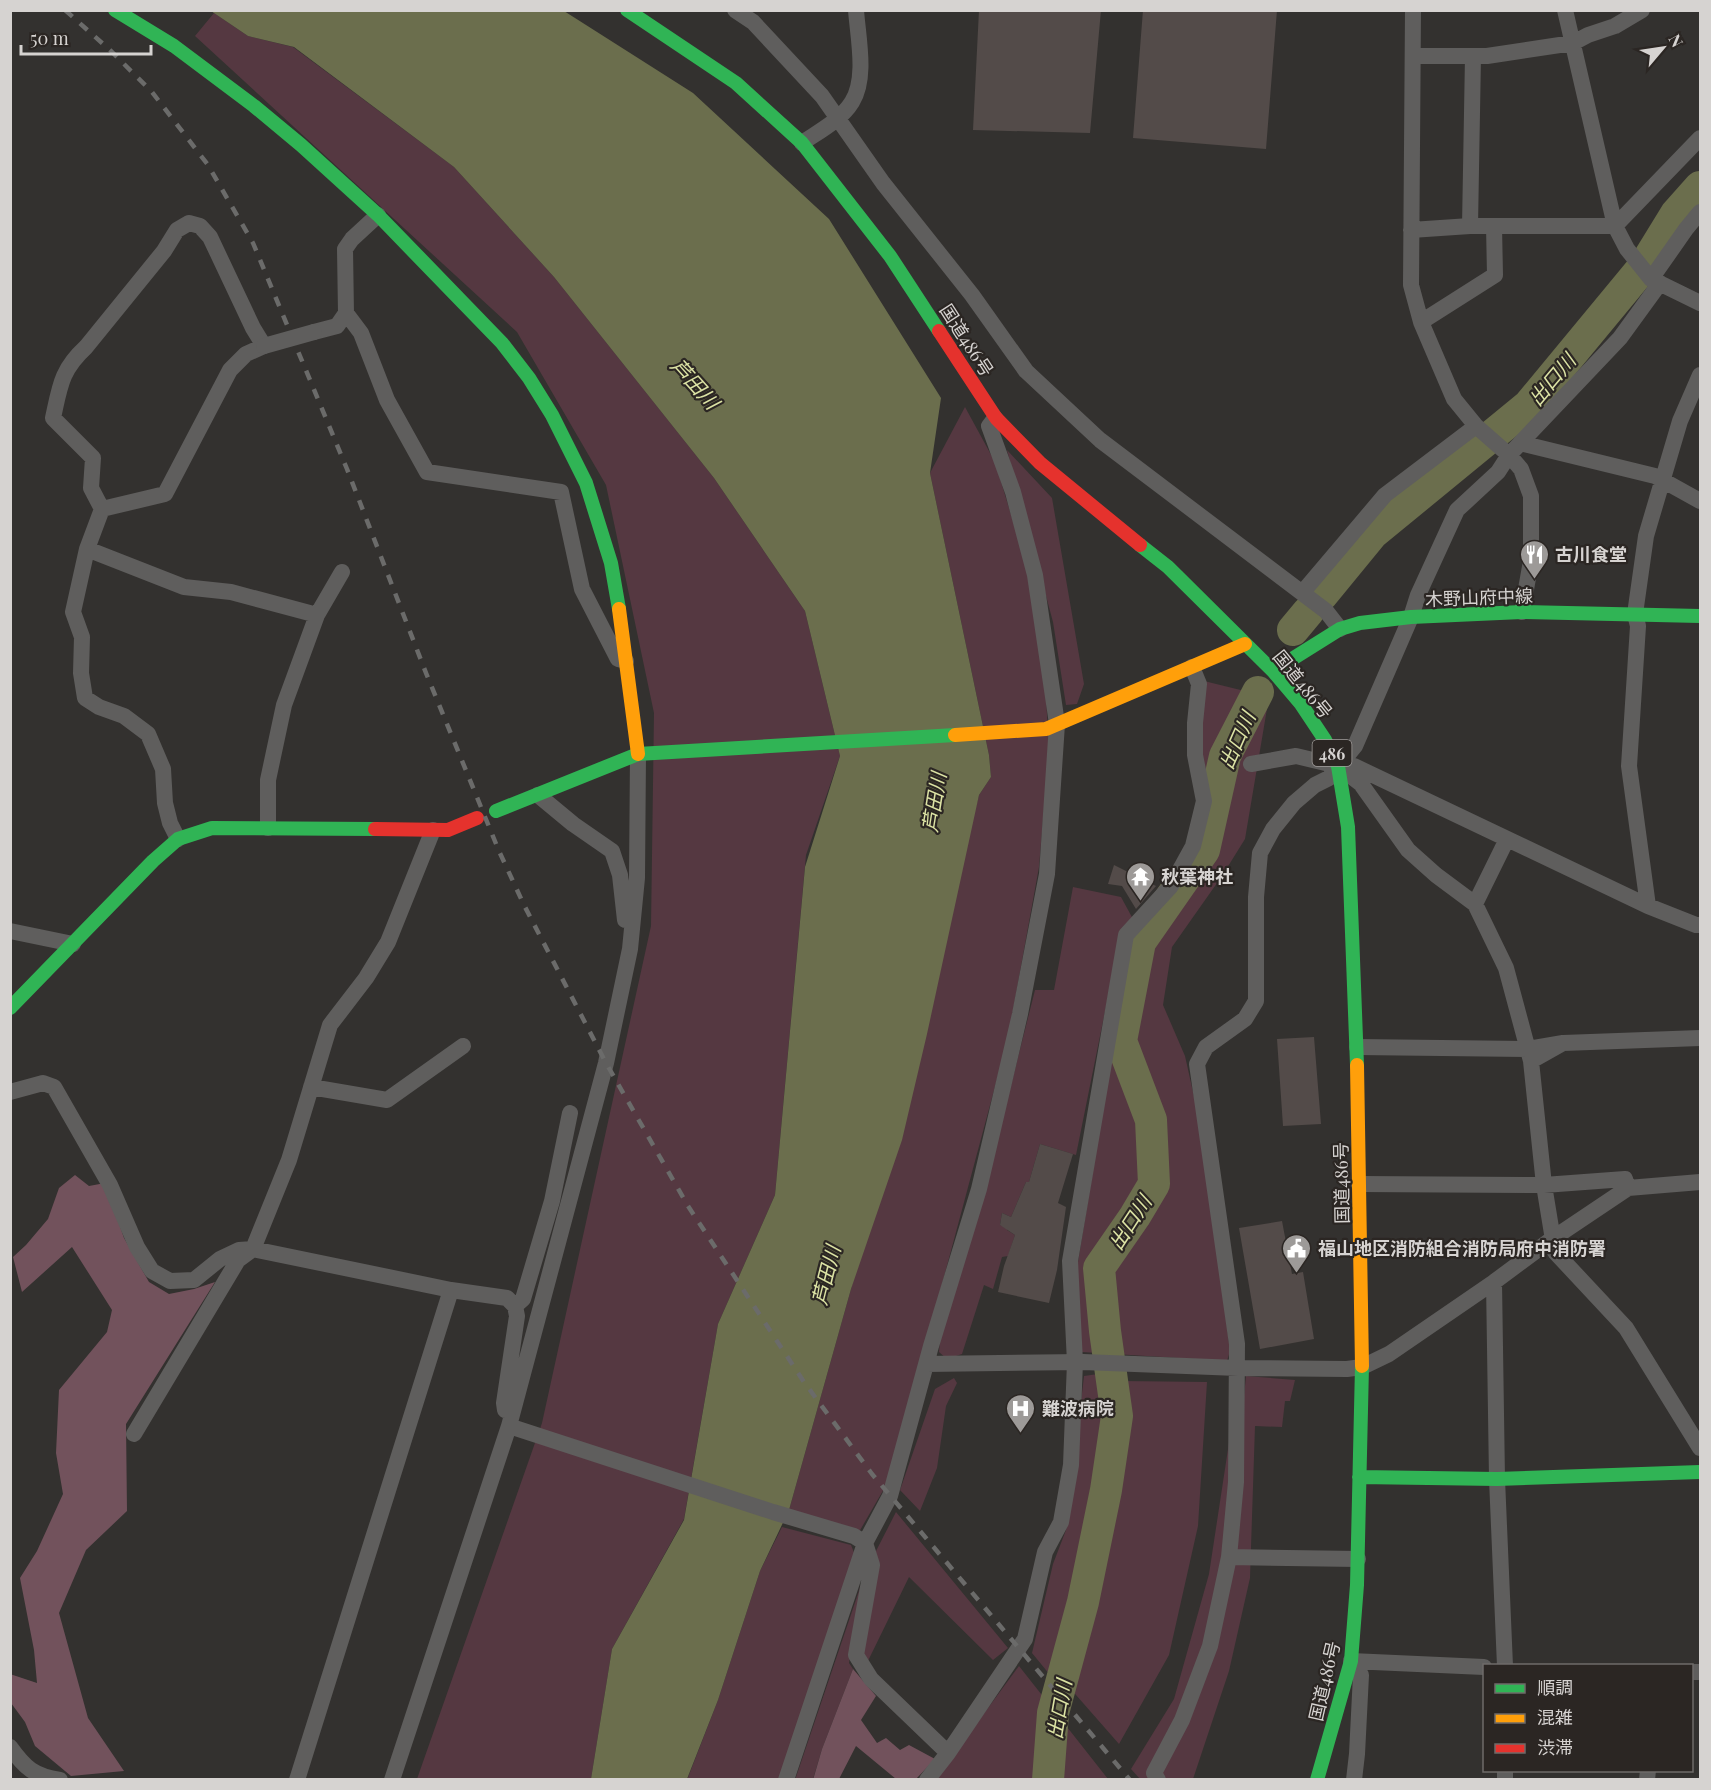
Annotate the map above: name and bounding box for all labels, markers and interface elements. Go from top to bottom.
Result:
scale bar [21,18,152,56]
north arrow [1633,18,1693,78]
text: 50 m [30,26,69,50]
text: N [1665,30,1689,51]
street label: 国道486号 [935,299,999,381]
water label: 出口川 [1521,346,1582,411]
water label: 芦田川 [666,352,727,416]
restaurant icon: 古川食堂 [1518,538,1550,580]
place label: 古川食堂 [1555,542,1627,566]
street label: 木野山府中線 [1425,583,1533,611]
street label: 国道486号 [1268,645,1338,723]
water label: 出口川 [1211,705,1261,773]
road number: 486 [1312,740,1352,766]
water label: 芦田川 [915,768,951,834]
temple icon: 秋葉神社 [1124,860,1156,902]
place label: 秋葉神社 [1161,864,1233,888]
street label: 国道486号 [1328,1142,1354,1224]
water label: 出口川 [1101,1188,1158,1255]
public building icon: 福山地区消防組合消防局府中消防署 [1281,1232,1313,1274]
place label: 福山地区消防組合消防局府中消防署 [1318,1236,1606,1260]
water label: 芦田川 [805,1241,846,1307]
hospital icon: 難波病院 [1005,1392,1037,1434]
place label: 難波病院 [1042,1396,1114,1420]
street label: 国道486号 [1303,1639,1345,1723]
legend [1483,1664,1693,1772]
water label: 出口川 [1039,1675,1077,1741]
text: 順調 [1537,1675,1573,1699]
text: 混雑 [1537,1705,1573,1729]
text: 渋滞 [1537,1735,1573,1759]

